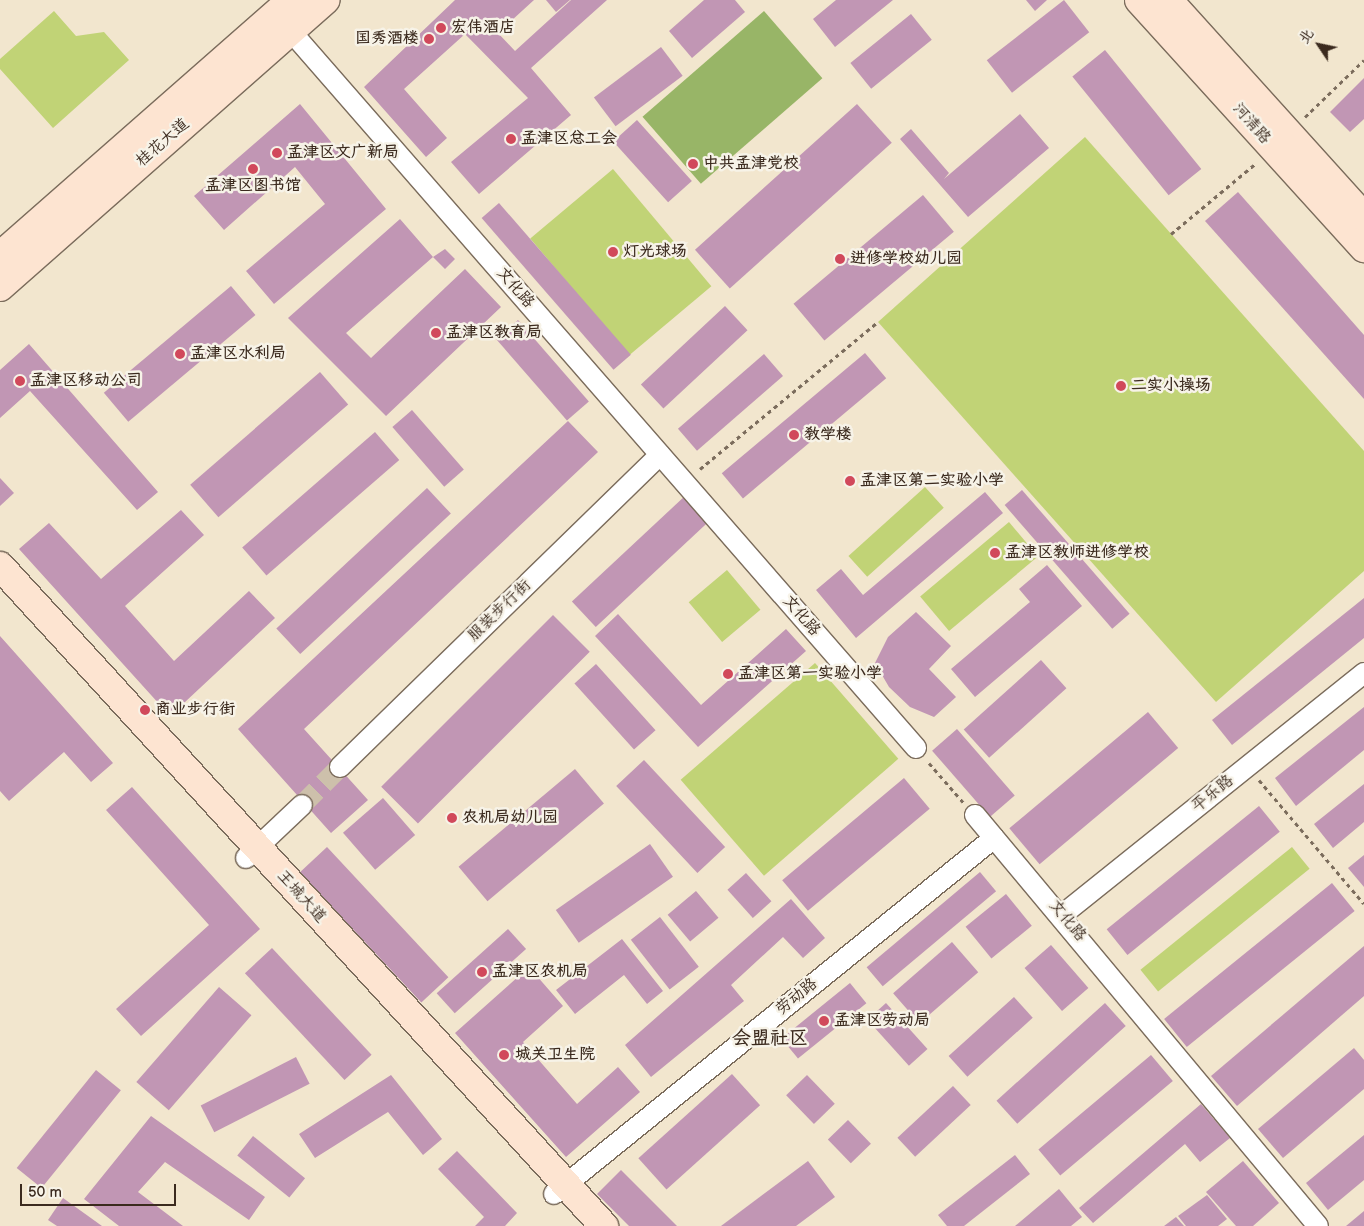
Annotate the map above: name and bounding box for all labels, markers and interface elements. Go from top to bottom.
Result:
place label: 宏伟酒店 [451,18,515,38]
north arrow [1294,20,1344,70]
marker: 宏伟酒店 [435,22,447,34]
text: 北 [1295,26,1317,47]
place label: 国秀酒楼 [355,29,419,49]
marker: 国秀酒楼 [423,33,435,45]
street label: 河清路 [1228,100,1274,148]
street label: 桂花大道 [133,115,193,171]
place label: 孟津区总工会 [521,129,617,149]
marker: 孟津区总工会 [505,133,517,145]
place label: 孟津区文广新局 [287,143,399,163]
marker: 孟津区文广新局 [271,147,283,159]
place label: 中共孟津党校 [703,154,799,174]
marker: 中共孟津党校 [687,158,699,170]
marker: 孟津区图书馆 [247,163,259,175]
place label: 孟津区图书馆 [205,176,301,196]
place label: 灯光球场 [623,242,687,262]
marker: 灯光球场 [607,246,619,258]
place label: 进修学校幼儿园 [850,249,962,269]
marker: 进修学校幼儿园 [834,253,846,265]
street label: 文化路 [492,264,538,312]
place label: 孟津区教育局 [446,323,542,343]
marker: 孟津区教育局 [430,327,442,339]
place label: 孟津区水利局 [190,344,286,364]
marker: 孟津区水利局 [174,348,186,360]
place label: 孟津区移动公司 [30,371,142,391]
marker: 孟津区移动公司 [14,375,26,387]
place label: 二实小操场 [1131,376,1211,396]
marker: 二实小操场 [1115,380,1127,392]
place label: 教学楼 [804,425,852,445]
marker: 教学楼 [788,429,800,441]
place label: 孟津区第二实验小学 [860,471,1004,491]
marker: 孟津区第二实验小学 [844,475,856,487]
place label: 孟津区教师进修学校 [1005,543,1149,563]
marker: 孟津区教师进修学校 [989,547,1001,559]
street label: 服装步行街 [465,576,535,646]
street label: 文化路 [778,592,824,640]
place label: 孟津区第一实验小学 [738,664,882,684]
marker: 孟津区第一实验小学 [722,668,734,680]
place label: 商业步行街 [155,700,235,720]
marker: 商业步行街 [139,704,151,716]
street label: 平乐路 [1188,771,1238,817]
place label: 农机局幼儿园 [462,808,558,828]
marker: 农机局幼儿园 [446,812,458,824]
street label: 王城大道 [272,867,330,927]
street label: 文化路 [1044,896,1090,946]
place label: 孟津区农机局 [492,962,588,982]
marker: 孟津区农机局 [476,966,488,978]
street label: 劳动路 [772,974,822,1020]
place label: 孟津区劳动局 [834,1011,930,1031]
marker: 孟津区劳动局 [818,1015,830,1027]
district label: 会盟社区 [732,1028,808,1050]
place label: 城关卫生院 [515,1045,595,1065]
marker: 城关卫生院 [497,1048,511,1062]
scale bar [22,1174,179,1206]
text: 50 m [28,1183,62,1202]

